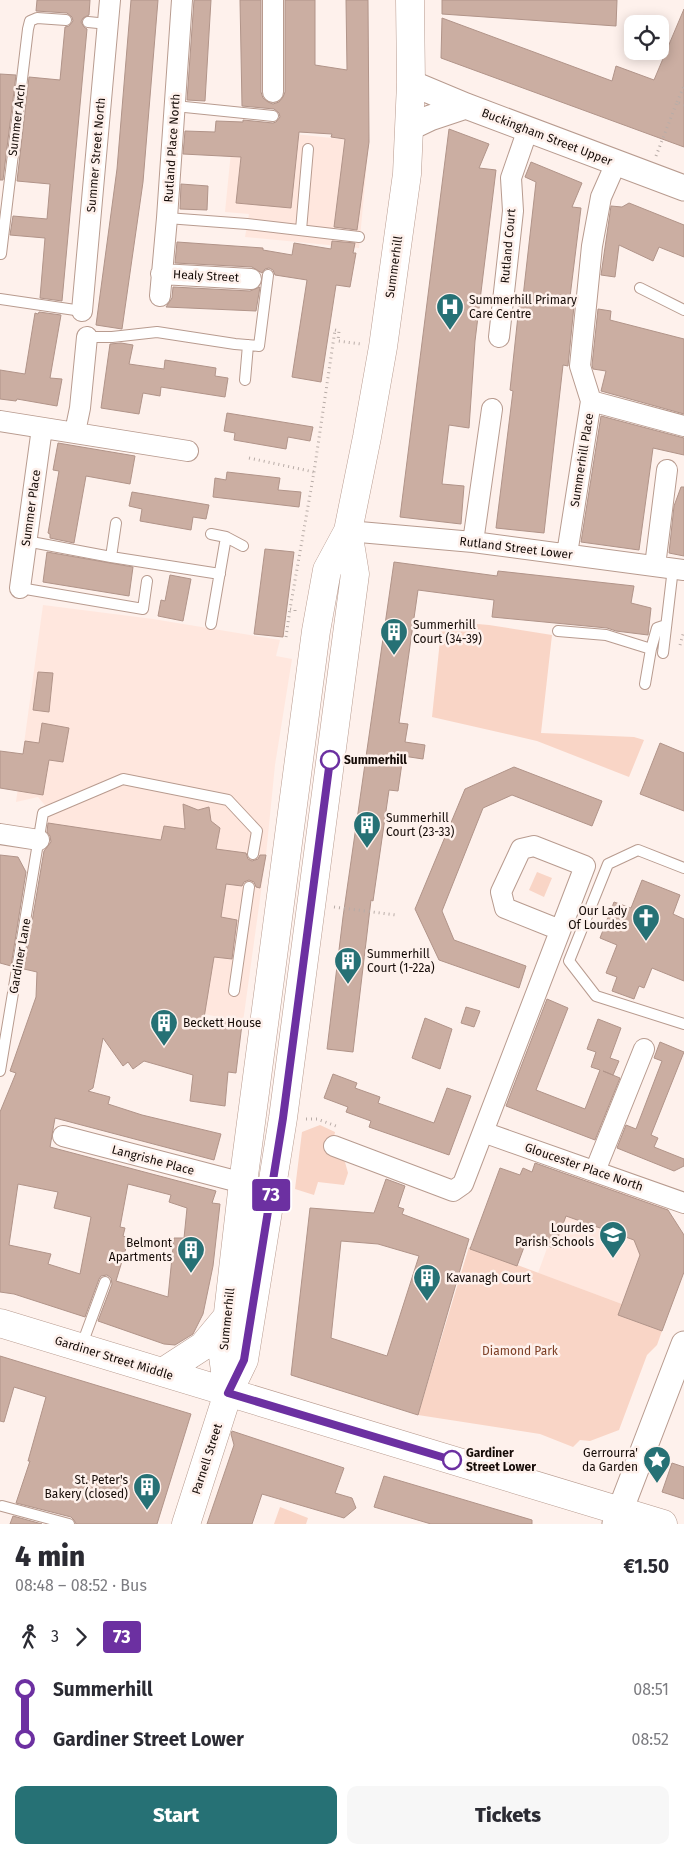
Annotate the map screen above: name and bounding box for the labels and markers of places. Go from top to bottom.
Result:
hospital icon: Summerhill Primary Care Centre [435,292,465,331]
place label: Summerhill Primary Care Centre [469,293,577,321]
building icon: Summerhill Court (34-39) [379,617,409,656]
place label: Summerhill Court (34-39) [413,618,482,646]
marker: Summerhill [320,750,340,770]
place label: Summerhill [344,753,407,767]
building icon: Summerhill Court (23-33) [352,810,382,849]
place label: Summerhill Court (23-33) [386,811,454,839]
church icon: Our Lady Of Lourdes [631,903,661,942]
place label: Our Lady Of Lourdes [568,904,627,932]
building icon: Summerhill Court (1-22a) [333,946,363,985]
place label: Summerhill Court (1-22a) [367,947,435,975]
building icon: Beckett House [149,1008,179,1047]
place label: Beckett House [183,1016,261,1030]
school or university icon: Lourdes Parish Schools [598,1220,628,1259]
place label: Lourdes Parish Schools [515,1221,594,1249]
building icon: Belmont Apartments [176,1235,206,1274]
place label: Belmont Apartments [109,1236,173,1264]
building icon: Kavanagh Court [412,1263,442,1302]
place label: Kavanagh Court [446,1271,532,1285]
place icon: Gerrourra' da Garden [642,1445,672,1484]
place label: Gardiner Street Lower [466,1446,536,1474]
place label: Gerrourra' da Garden [582,1446,638,1474]
marker: Gardiner Street Lower [442,1450,462,1470]
building icon: St. Peter's Bakery (closed) [132,1472,162,1511]
place label: St. Peter's Bakery (closed) [45,1473,128,1501]

